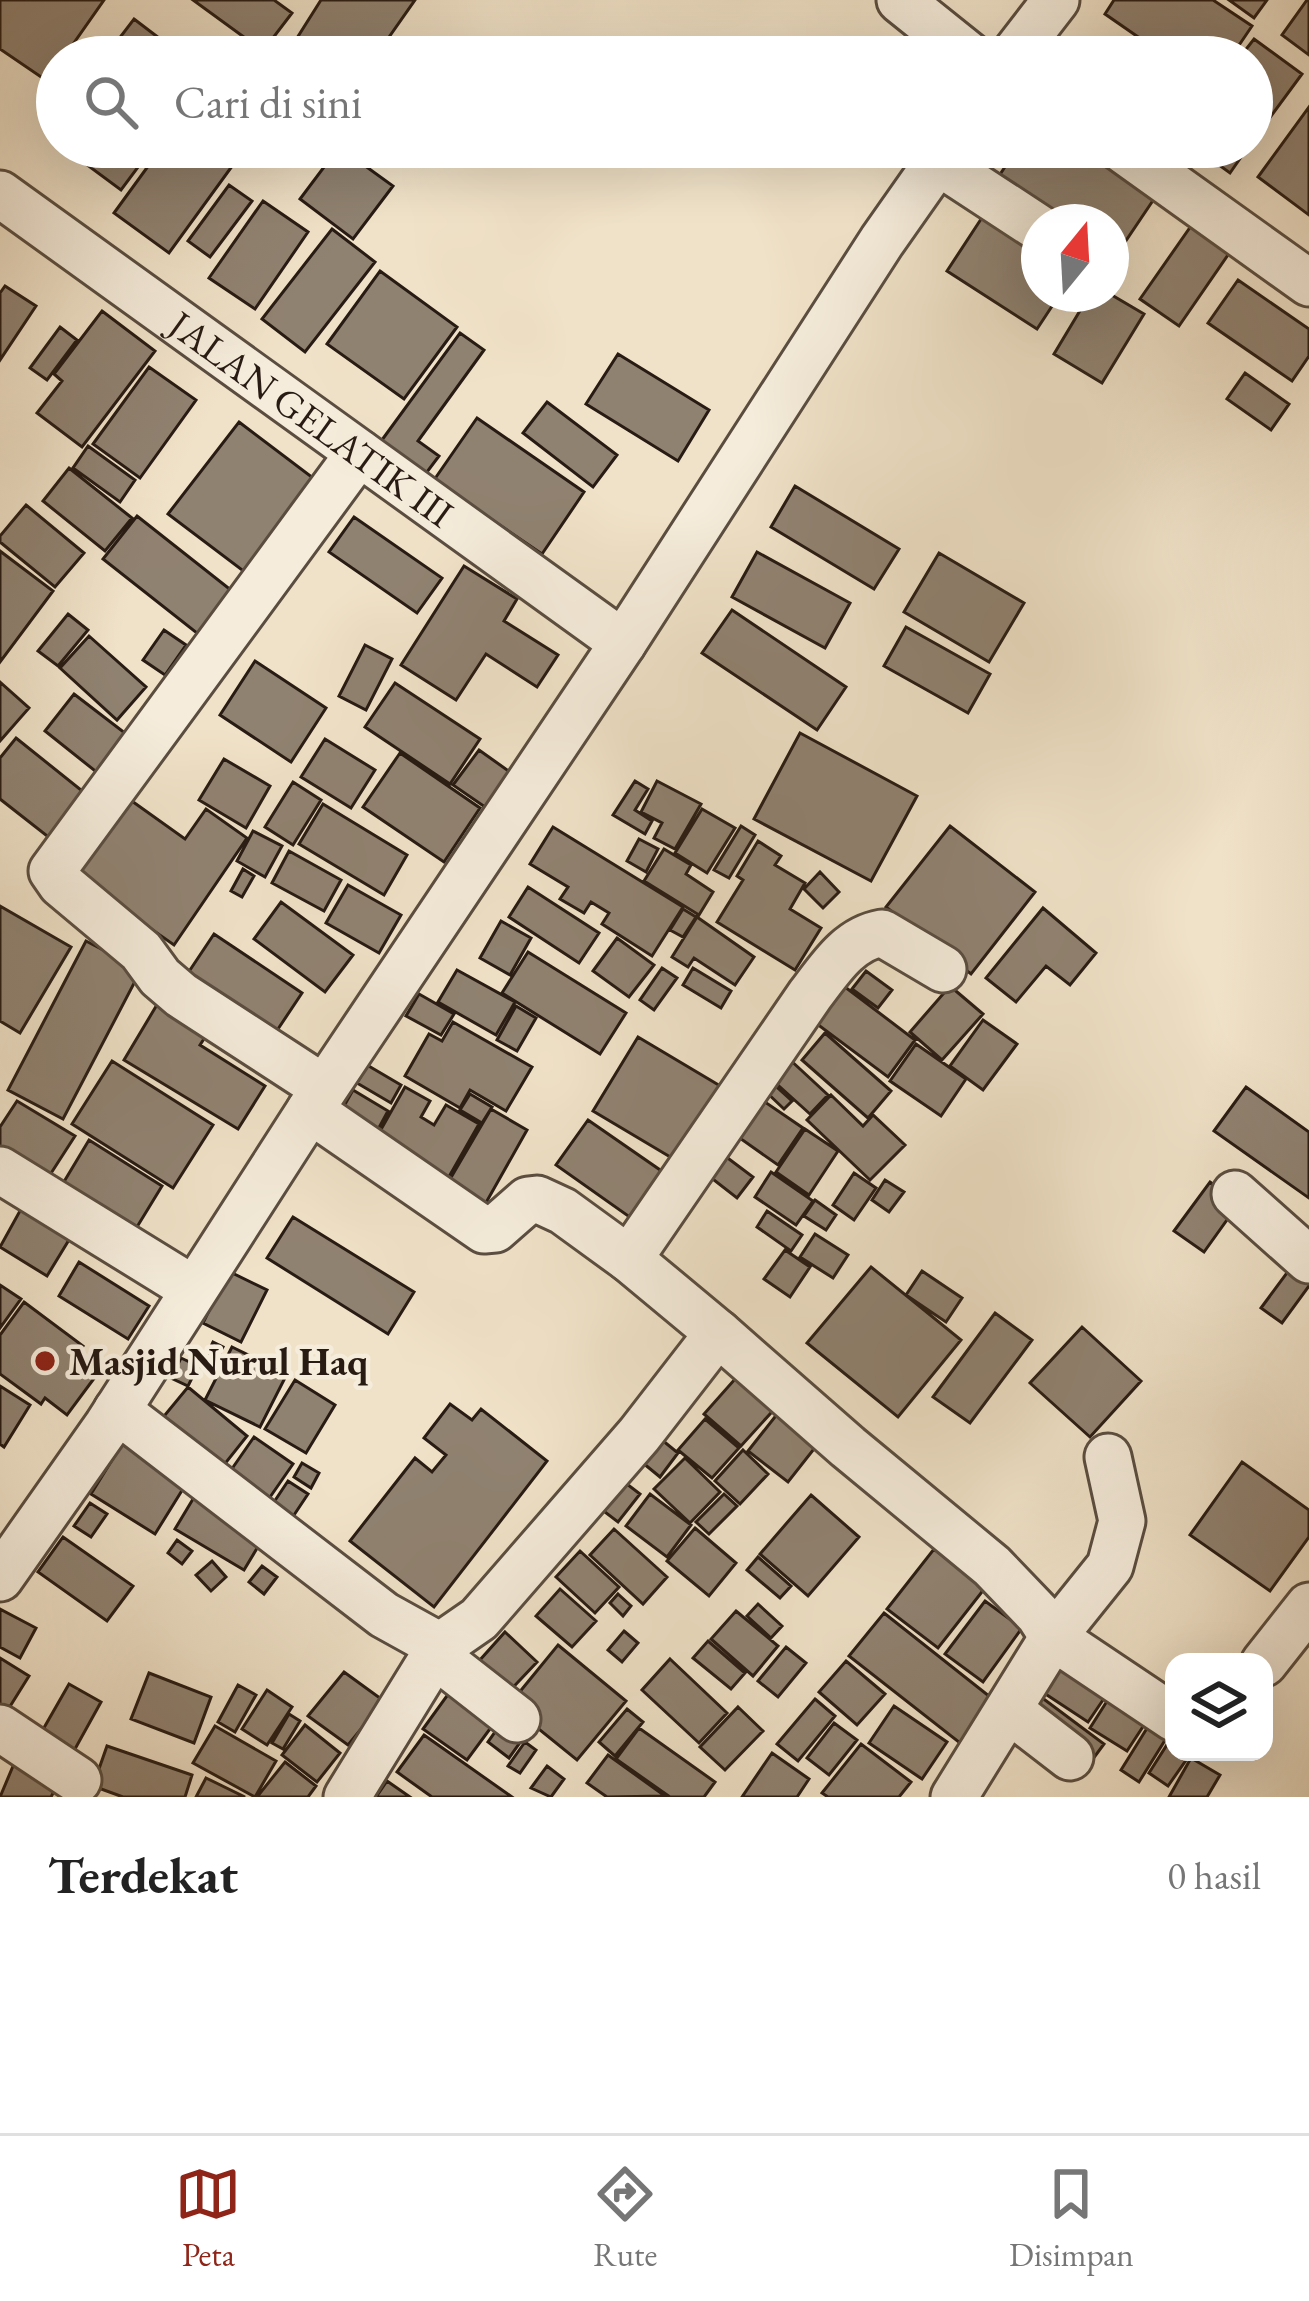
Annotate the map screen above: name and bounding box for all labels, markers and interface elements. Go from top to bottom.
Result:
search box [36,36,1273,168]
icon: search [78,69,144,135]
text: Cari di sini [174,73,362,131]
north arrow [1021,204,1129,312]
street label: JALAN GELATIK III [157,297,464,538]
place label: Masjid Nurul Haq [69,1336,368,1387]
marker: Masjid Nurul Haq [32,1348,58,1374]
map controls [1165,1653,1273,1761]
button: layers [1165,1653,1273,1761]
text: Terdekat [48,1842,238,1908]
text: 0 hasil [1167,1850,1261,1901]
tab: Peta [175,2161,241,2276]
tab: Rute [592,2161,658,2276]
tab: Disimpan [1009,2161,1134,2276]

